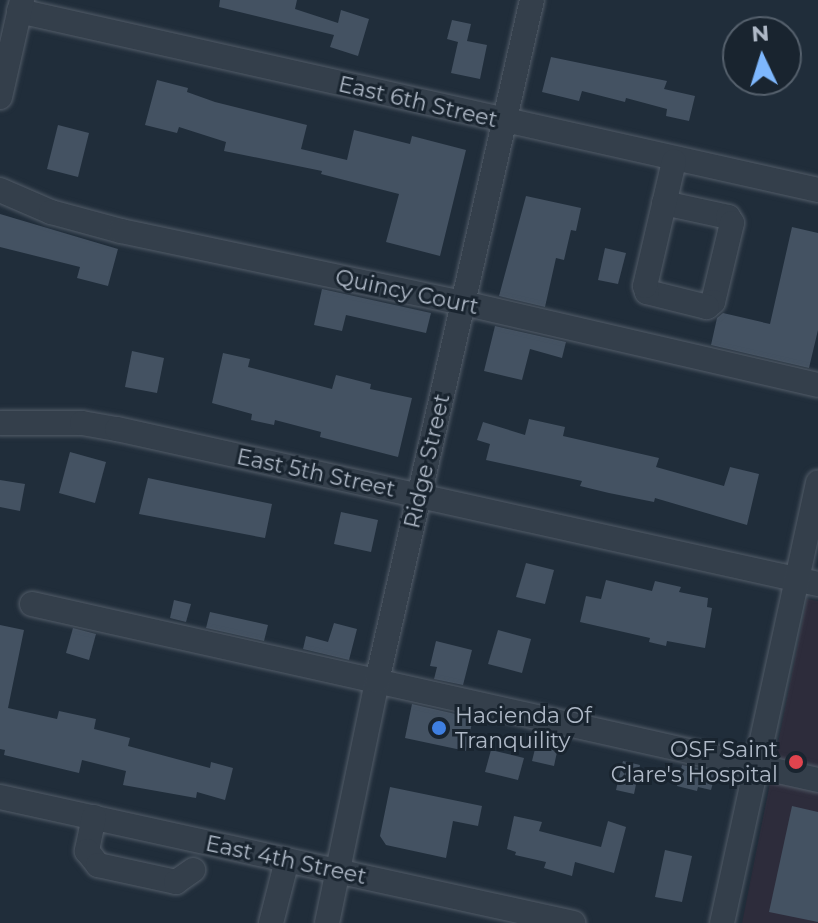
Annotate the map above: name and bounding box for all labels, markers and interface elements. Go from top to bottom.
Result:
north arrow [722,16,802,96]
text: N [751,19,770,48]
street label: East 6th Street [336,71,500,133]
street label: Quincy Court [333,264,481,320]
street label: Ridge Street [399,391,455,531]
street label: East 5th Street [234,443,398,503]
place label: Hacienda Of Tranquility [455,702,592,754]
marker: Hacienda Of Tranquility [430,719,448,737]
place label: OSF Saint Clare's Hospital [611,736,778,788]
marker: OSF Saint Clare's Hospital [785,751,807,773]
street label: East 4th Street [203,830,369,890]

